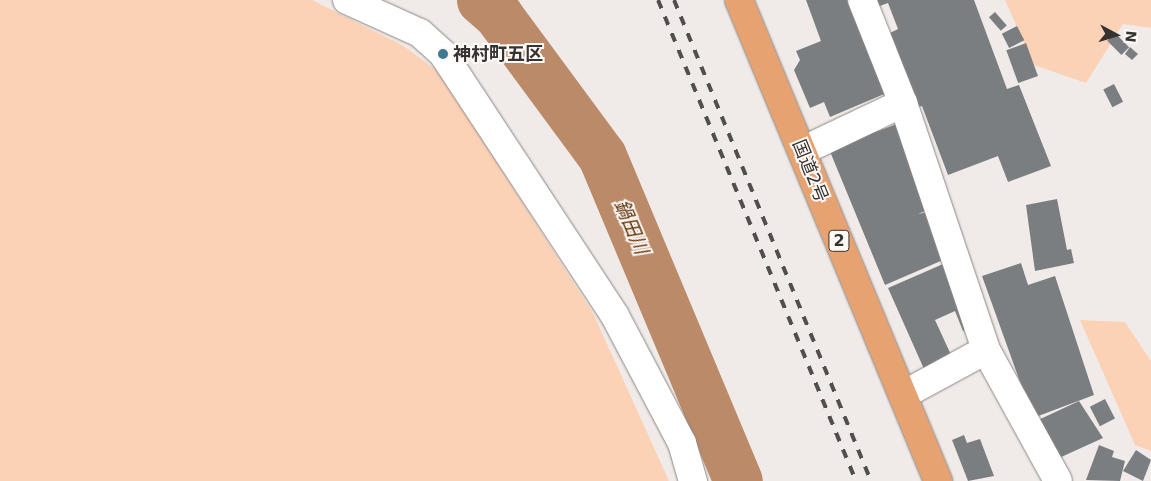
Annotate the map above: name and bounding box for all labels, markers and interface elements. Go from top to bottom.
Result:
north arrow [1091,10,1141,60]
text: N [1122,30,1139,43]
place label: 神村町五区 [453,43,543,65]
marker: 神村町五区 [437,48,449,60]
street label: 国道2号 [788,137,832,205]
water label: 鍋田川 [609,196,653,258]
road number: 2 [828,228,850,255]

